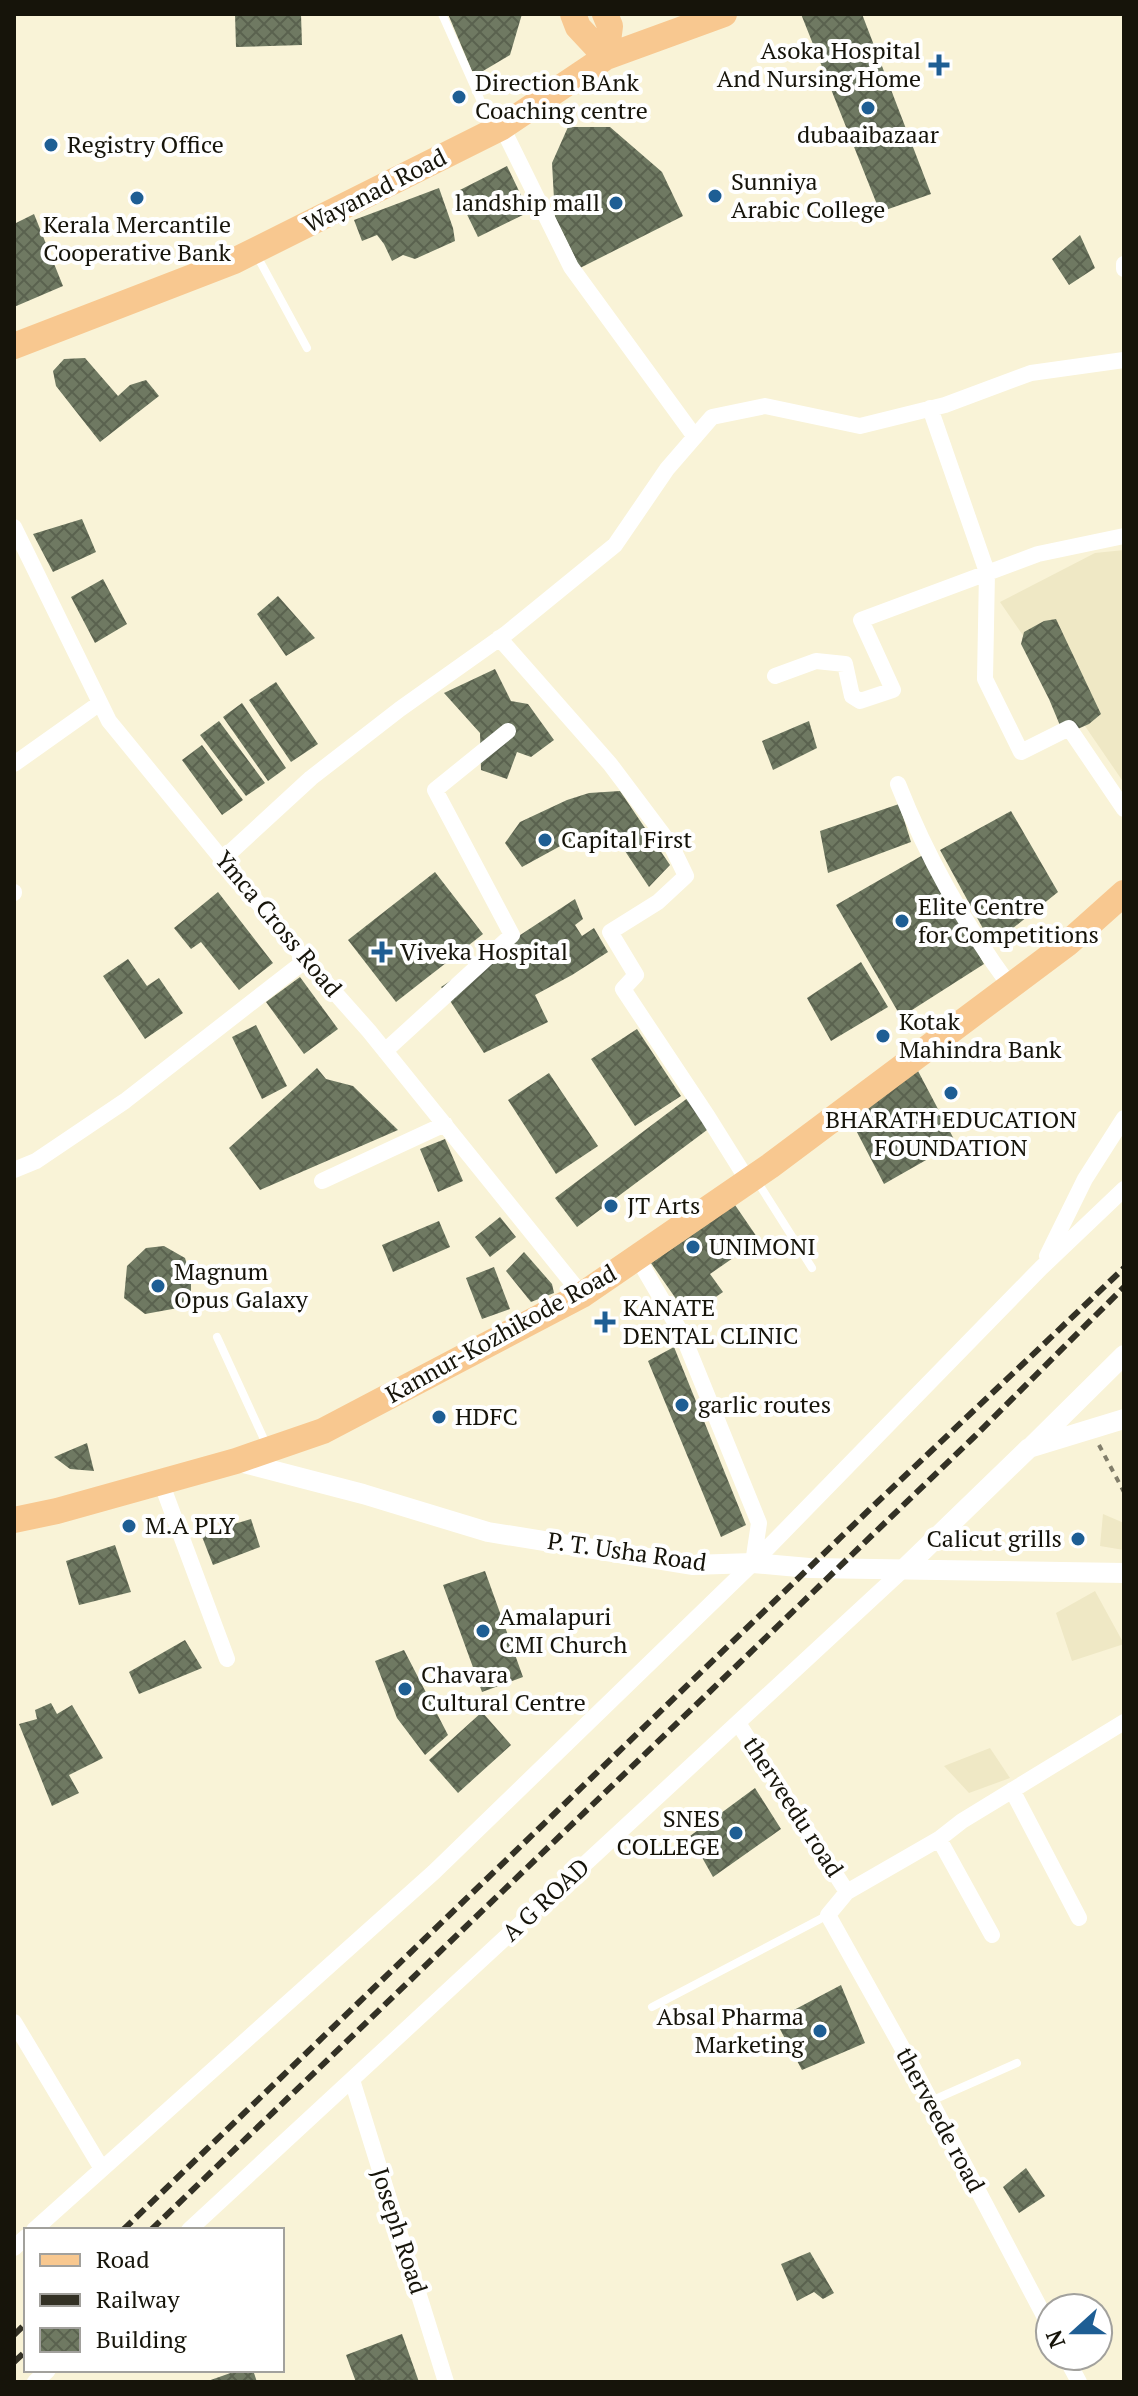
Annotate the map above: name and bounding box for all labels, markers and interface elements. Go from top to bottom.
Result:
place label: Asoka Hospital And Nursing Home [717,34,921,94]
marker: Asoka Hospital And Nursing Home [928,54,950,76]
place label: Direction BAnk Coaching centre [475,66,648,126]
marker: Direction BAnk Coaching centre [450,88,468,106]
marker: dubaaibazaar [859,99,877,117]
place label: dubaaibazaar [797,118,940,150]
place label: Registry Office [67,128,224,160]
marker: Registry Office [42,136,60,154]
street label: Wayanad Road [298,140,451,240]
place label: Sunniya Arabic College [731,165,885,225]
place label: landship mall [455,186,600,218]
marker: Sunniya Arabic College [706,187,724,205]
marker: Kerala Mercantile Cooperative Bank [128,189,146,207]
marker: landship mall [607,194,625,212]
place label: Kerala Mercantile Cooperative Bank [43,208,231,268]
place label: Capital First [561,823,692,855]
marker: Capital First [536,831,554,849]
street label: Ymca Cross Road [208,844,349,1003]
place label: Elite Centre for Competitions [918,890,1099,950]
marker: Elite Centre for Competitions [893,912,911,930]
place label: Viveka Hospital [400,935,568,967]
marker: Viveka Hospital [371,941,393,963]
place label: Kotak Mahindra Bank [899,1005,1062,1065]
marker: Kotak Mahindra Bank [874,1027,892,1045]
marker: BHARATH EDUCATION FOUNDATION [942,1084,960,1102]
place label: BHARATH EDUCATION FOUNDATION [825,1103,1077,1163]
place label: JT Arts [627,1189,700,1221]
marker: JT Arts [602,1197,620,1215]
place label: UNIMONI [709,1230,816,1262]
marker: UNIMONI [684,1238,702,1256]
place label: Magnum Opus Galaxy [174,1255,309,1315]
street label: Kannur-Kozhikode Road [380,1256,621,1410]
marker: Magnum Opus Galaxy [149,1277,167,1295]
place label: KANATE DENTAL CLINIC [623,1291,798,1351]
marker: KANATE DENTAL CLINIC [594,1311,616,1333]
place label: garlic routes [698,1388,831,1420]
marker: garlic routes [673,1396,691,1414]
place label: HDFC [455,1400,518,1432]
marker: HDFC [430,1408,448,1426]
place label: M.A PLY [145,1509,236,1541]
marker: M.A PLY [120,1517,138,1535]
place label: Calicut grills [926,1522,1062,1554]
street label: P. T. Usha Road [546,1524,709,1578]
marker: Calicut grills [1069,1530,1087,1548]
place label: Amalapuri CMI Church [499,1600,627,1660]
marker: Amalapuri CMI Church [474,1622,492,1640]
place label: Chavara Cultural Centre [421,1658,586,1718]
marker: Chavara Cultural Centre [396,1680,414,1698]
street label: therveedu road [736,1730,851,1883]
place label: SNES COLLEGE [617,1802,720,1862]
marker: SNES COLLEGE [727,1824,745,1842]
street label: A G ROAD [495,1851,596,1948]
place label: Absal Pharma Marketing [656,2000,804,2060]
marker: Absal Pharma Marketing [811,2022,829,2040]
street label: therveede road [889,2042,993,2198]
street label: Joseph Road [364,2163,435,2298]
legend [24,2228,284,2372]
text: Road [96,2243,150,2275]
text: Railway [96,2283,180,2315]
north arrow [1034,2292,1114,2372]
text: Building [96,2323,187,2355]
text: N [1038,2326,1071,2352]

